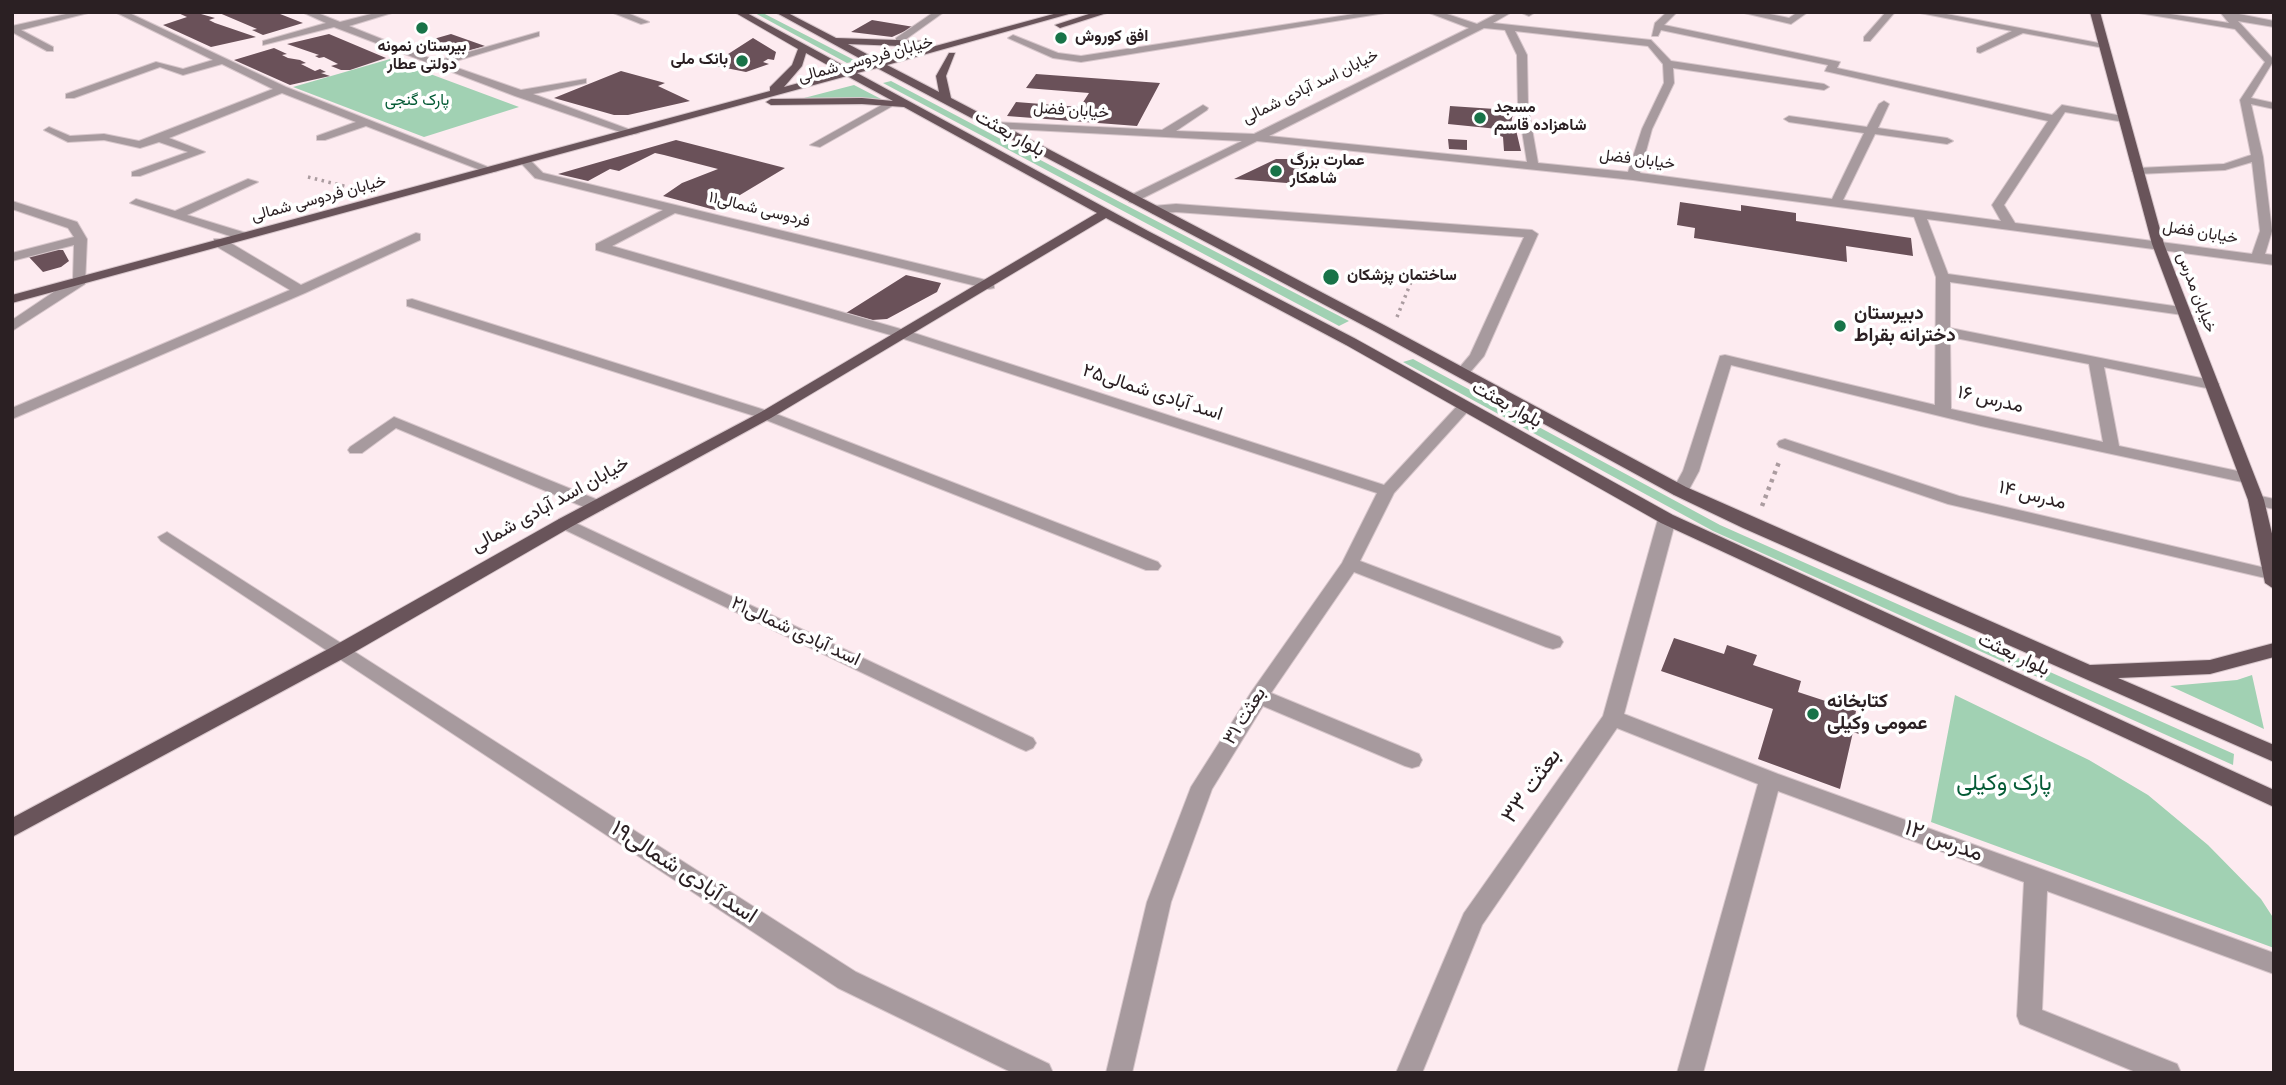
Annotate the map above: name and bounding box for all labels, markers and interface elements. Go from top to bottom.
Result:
marker: بیرستان نمونه دولتی عطار [414,20,430,36]
place label: افق کوروش [1075,28,1148,48]
marker: افق کوروش [1053,30,1069,46]
street label: خیابان فردوسی شمالی [796,34,936,88]
place label: بیرستان نمونه دولتی عطار [377,38,467,76]
street label: خیابان اسد آبادی شمالی [1240,47,1382,129]
place label: بانک ملی [670,51,728,71]
marker: بانک ملی [734,53,750,69]
park label: پارک گنجی [385,92,449,112]
place label: مسجد شاهزاده قاسم [1494,99,1587,137]
street label: خیابان فضل [1032,100,1110,124]
street label: بلوار بعثت [970,107,1048,163]
marker: مسجد شاهزاده قاسم [1472,110,1488,126]
street label: خیابان فضل [1598,147,1676,175]
place label: عمارت بزرگ شاهکار [1290,152,1365,190]
marker: عمارت بزرگ شاهکار [1268,163,1284,179]
street label: خیابان فردوسی شمالی [249,173,389,227]
street label: فردوسی شمالی۱۱ [706,189,812,233]
street label: خیابان فضل [2161,219,2239,249]
street label: خیابان مدرس [2171,250,2219,336]
marker: ساختمان پزشکان [1321,267,1341,287]
place label: ساختمان پزشکان [1347,267,1457,287]
place label: دبیرستان دخترانه بقراط [1854,304,1956,348]
marker: دبیرستان دخترانه بقراط [1832,318,1848,334]
street label: اسد آبادی شمالی۲۵ [1079,361,1225,427]
street label: بلوار بعثت [1467,378,1545,434]
street label: مدرس ۱۶ [1955,382,2025,420]
street label: خیابان اسد آبادی شمالی [468,453,634,559]
street label: مدرس ۱۴ [1996,478,2068,516]
street label: اسد آبادی شمالی۲۱ [727,593,863,673]
street label: بلوار بعثت [1974,630,2052,682]
street label: بعثت ۳۱ [1220,684,1272,750]
place label: کتابخانه عمومی وکیلی [1827,692,1927,736]
marker: کتابخانه عمومی وکیلی [1805,706,1821,722]
street label: بعثت ۳۳ [1497,744,1569,830]
park label: پارک وکیلی [1956,771,2052,799]
street label: مدرس ۱۲ [1900,816,1986,870]
street label: اسد آبادی شمالی۱۹ [605,817,761,931]

